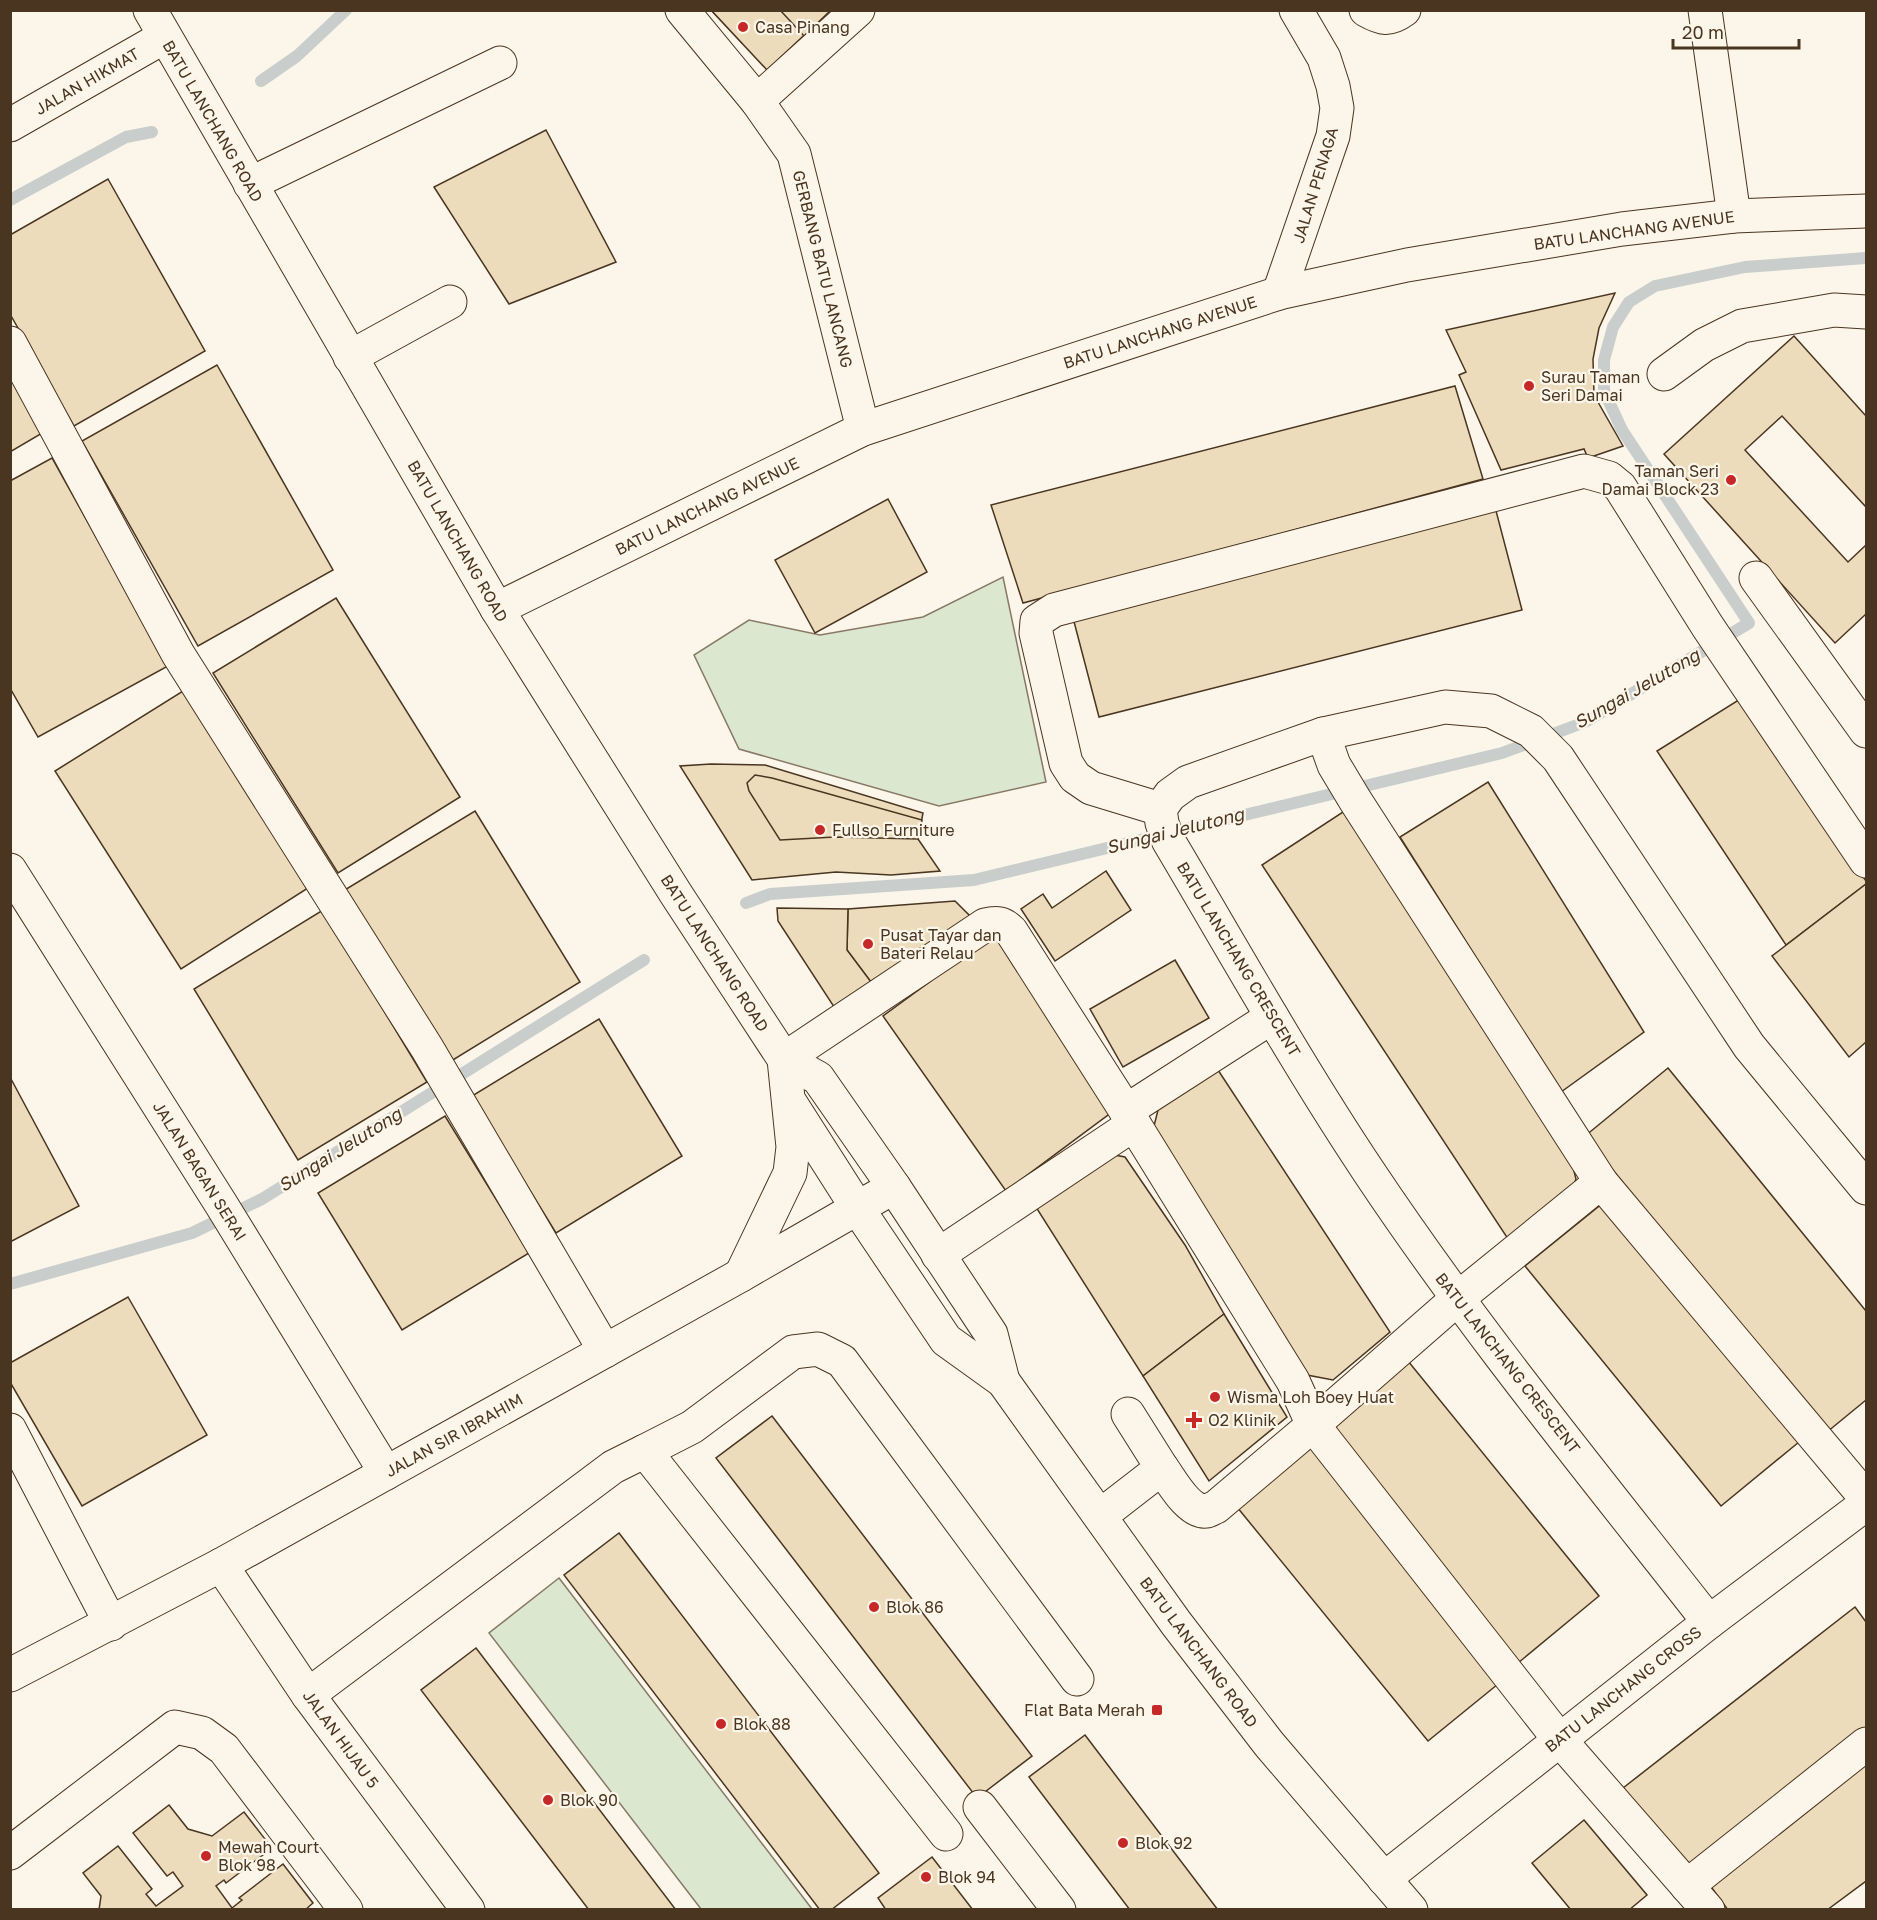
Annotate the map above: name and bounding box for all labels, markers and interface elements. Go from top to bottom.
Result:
scale bar [1673,12,1799,50]
place label: Casa Pinang [755,17,850,37]
marker: Casa Pinang [736,20,750,34]
text: 20 m [1682,21,1724,43]
street label: BATU LANCHANG ROAD [158,37,268,205]
street label: JALAN HIKMAT [31,43,143,119]
street label: JALAN PENAGA [1288,124,1342,245]
street label: GERBANG BATU LANCANG [789,168,857,370]
street label: BATU LANCHANG AVENUE [1532,206,1736,254]
street label: BATU LANCHANG AVENUE [1061,291,1259,373]
place label: Surau Taman Seri Damai [1541,367,1640,405]
marker: Surau Taman Seri Damai [1522,379,1536,393]
street label: BATU LANCHANG AVENUE [612,453,802,559]
street label: BATU LANCHANG ROAD [403,457,513,625]
place label: Taman Seri Damai Block 23 [1602,461,1719,499]
marker: Taman Seri Damai Block 23 [1724,473,1738,487]
water label: Sungai Jelutong [1570,642,1705,733]
water label: Sungai Jelutong [1104,802,1248,858]
place label: Fullso Furniture [832,820,955,840]
marker: Fullso Furniture [813,823,827,837]
street label: BATU LANCHANG CRESCENT [1173,858,1305,1060]
street label: BATU LANCHANG ROAD [657,871,773,1035]
place label: Pusat Tayar dan Bateri Relau [880,925,1002,963]
marker: Pusat Tayar dan Bateri Relau [861,937,875,951]
street label: JALAN BAGAN SERAI [149,1097,251,1245]
water label: Sungai Jelutong [274,1101,407,1196]
street label: BATU LANCHANG CRESCENT [1431,1269,1585,1457]
place label: Wisma Loh Boey Huat [1227,1387,1394,1407]
street label: JALAN SIR IBRAHIM [382,1389,526,1481]
marker: Wisma Loh Boey Huat [1208,1390,1222,1404]
place label: O2 Klinik [1208,1410,1277,1430]
marker: O2 Klinik [1185,1411,1203,1429]
street label: BATU LANCHANG ROAD [1136,1573,1262,1731]
place label: Blok 86 [886,1597,944,1617]
marker: Blok 86 [867,1600,881,1614]
street label: BATU LANCHANG CROSS [1541,1622,1705,1756]
street label: JALAN HIJAU 5 [299,1686,383,1792]
place label: Flat Bata Merah [1024,1700,1145,1720]
marker: Flat Bata Merah [1150,1703,1164,1717]
place label: Blok 88 [733,1714,791,1734]
marker: Blok 88 [714,1717,728,1731]
place label: Blok 90 [560,1790,618,1810]
marker: Blok 90 [541,1793,555,1807]
place label: Blok 92 [1135,1833,1192,1853]
marker: Blok 92 [1116,1836,1130,1850]
place label: Mewah Court Blok 98 [218,1837,320,1875]
marker: Mewah Court Blok 98 [199,1849,213,1863]
place label: Blok 94 [938,1867,996,1887]
marker: Blok 94 [919,1870,933,1884]

